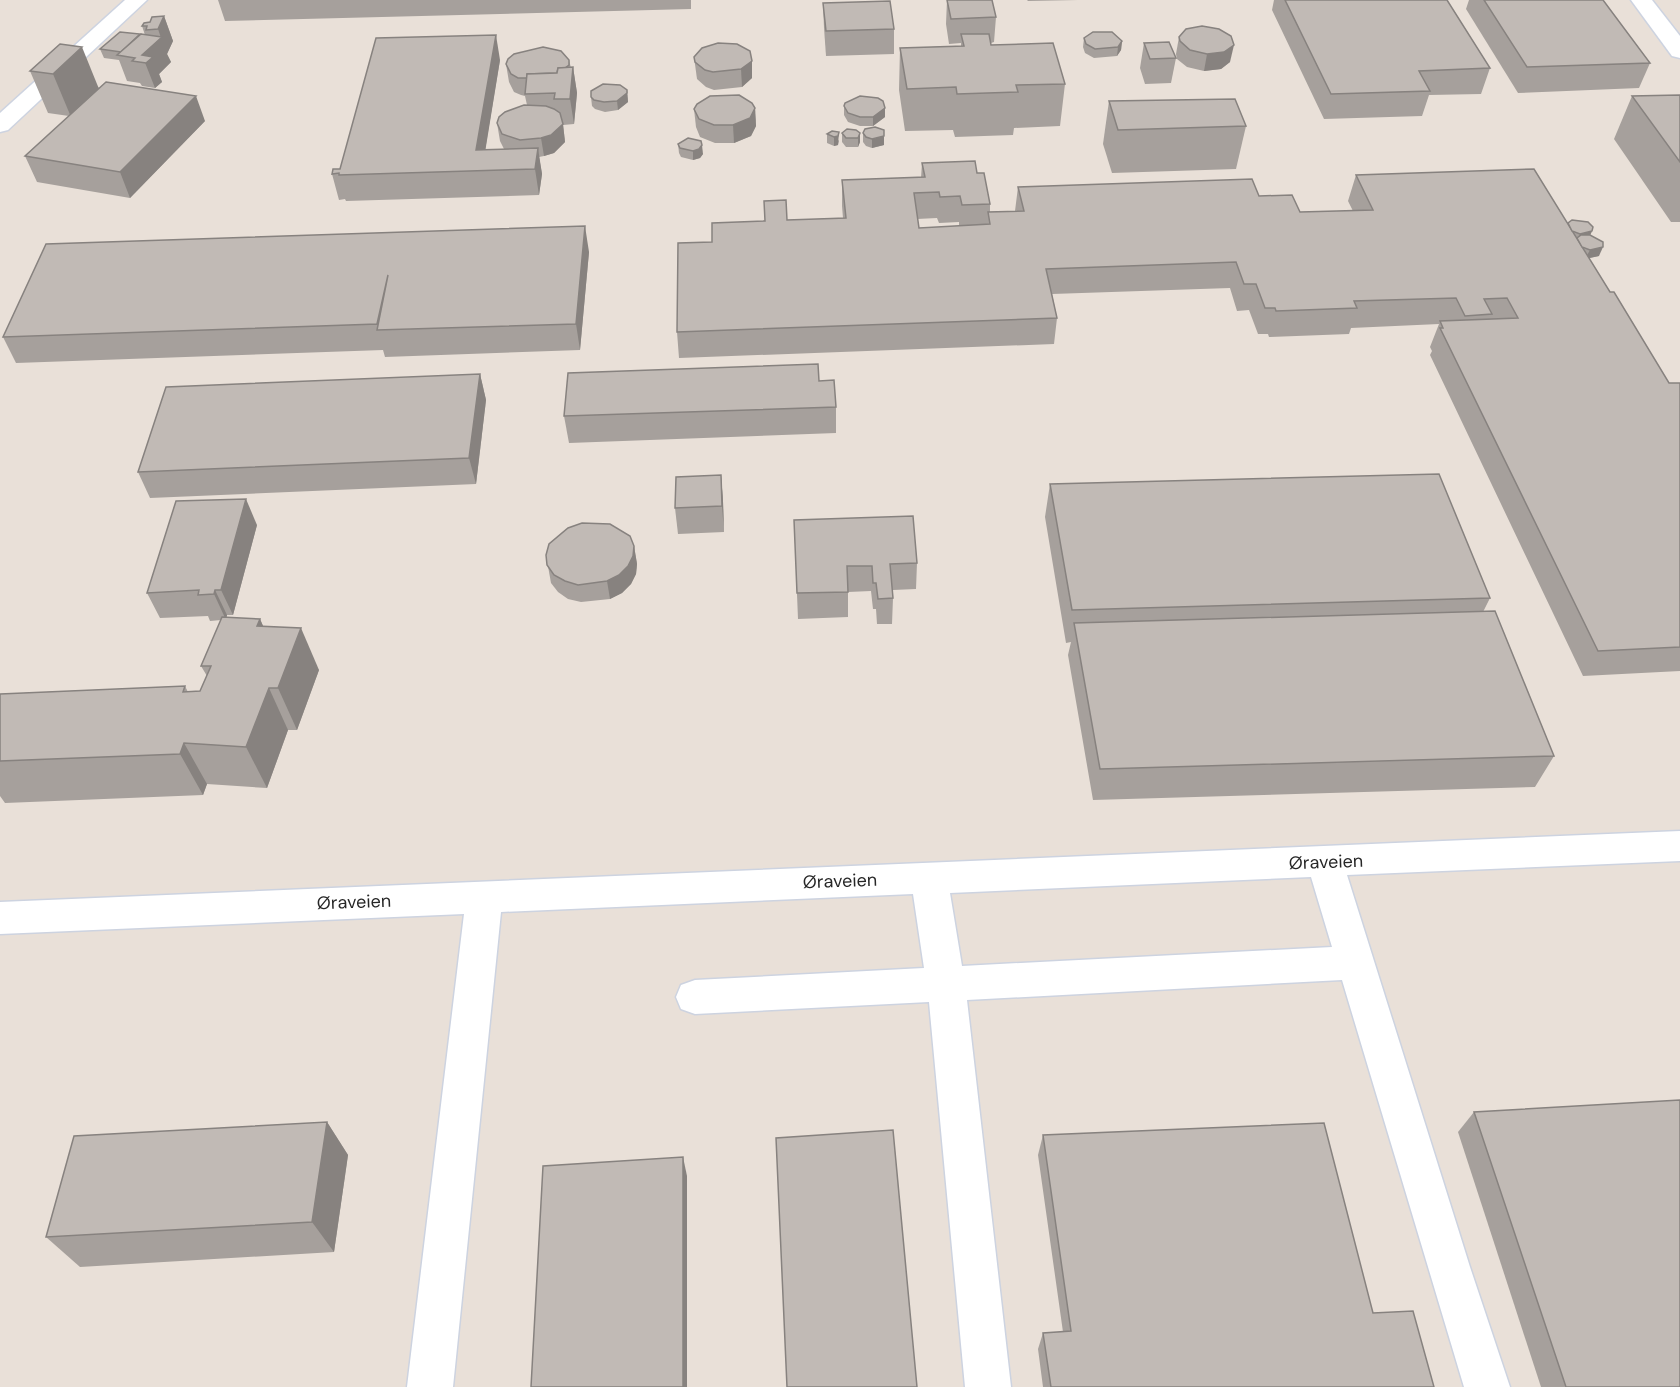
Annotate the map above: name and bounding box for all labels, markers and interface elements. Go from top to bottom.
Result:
street label: Øraveien [1288,849,1364,875]
street label: Øraveien [802,868,878,894]
street label: Øraveien [316,889,392,915]

